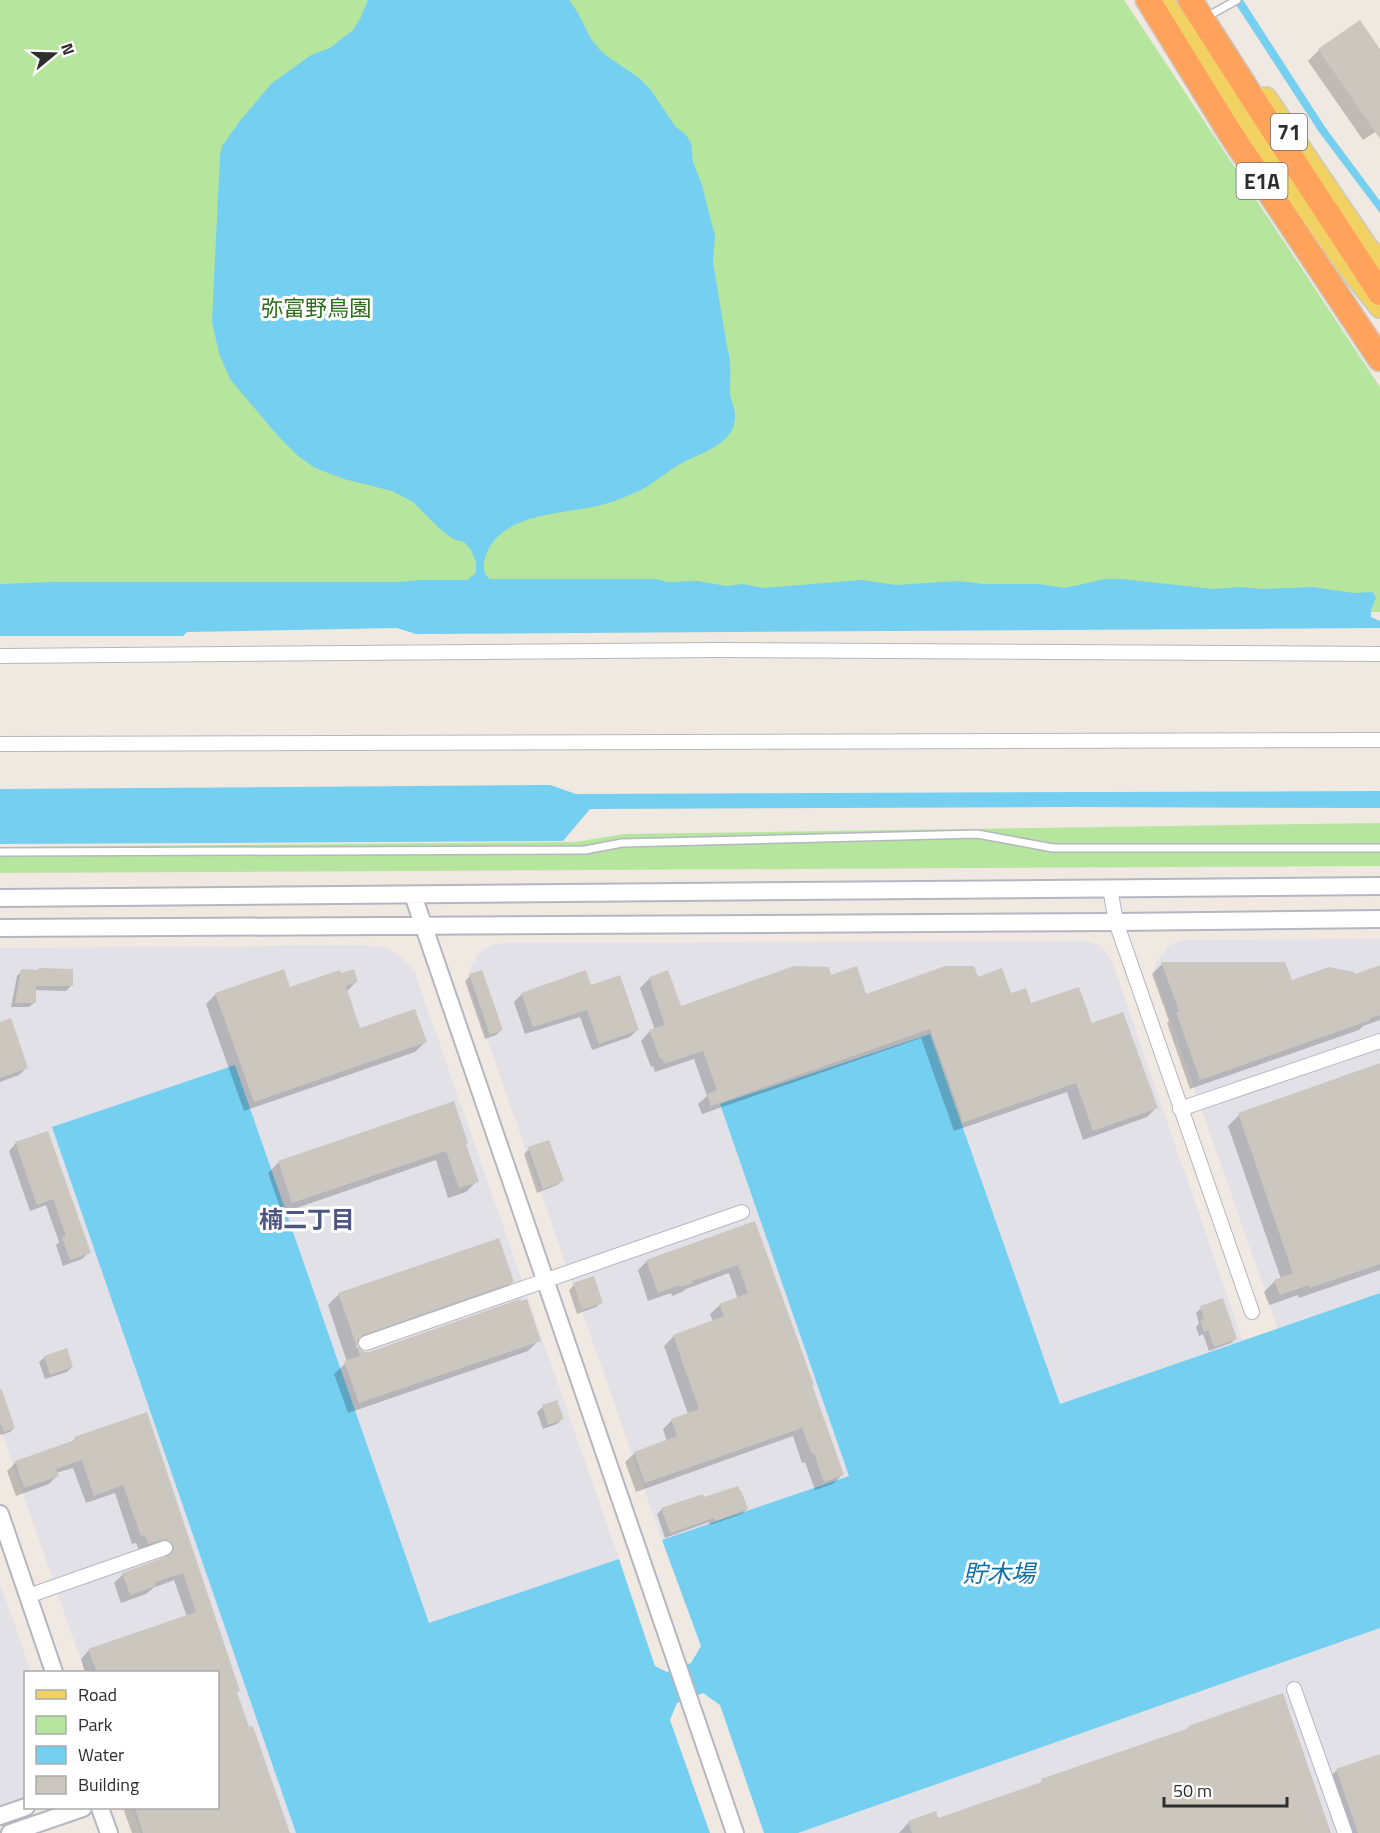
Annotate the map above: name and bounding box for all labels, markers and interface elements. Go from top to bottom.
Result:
north arrow [24,24,84,84]
text: N [55,40,81,58]
road number: 71 [1271,114,1307,150]
road number: E1A [1236,163,1288,199]
park label: 弥富野鳥園 [261,291,371,325]
district label: 楠二丁目 [259,1201,355,1237]
water label: 貯木場 [963,1555,1038,1591]
legend [24,1671,219,1809]
text: Road [78,1681,117,1708]
text: Park [78,1711,113,1738]
text: Water [78,1741,124,1768]
scale bar [1164,1770,1287,1808]
text: Building [78,1771,139,1798]
text: 50 m [1173,1777,1212,1804]

